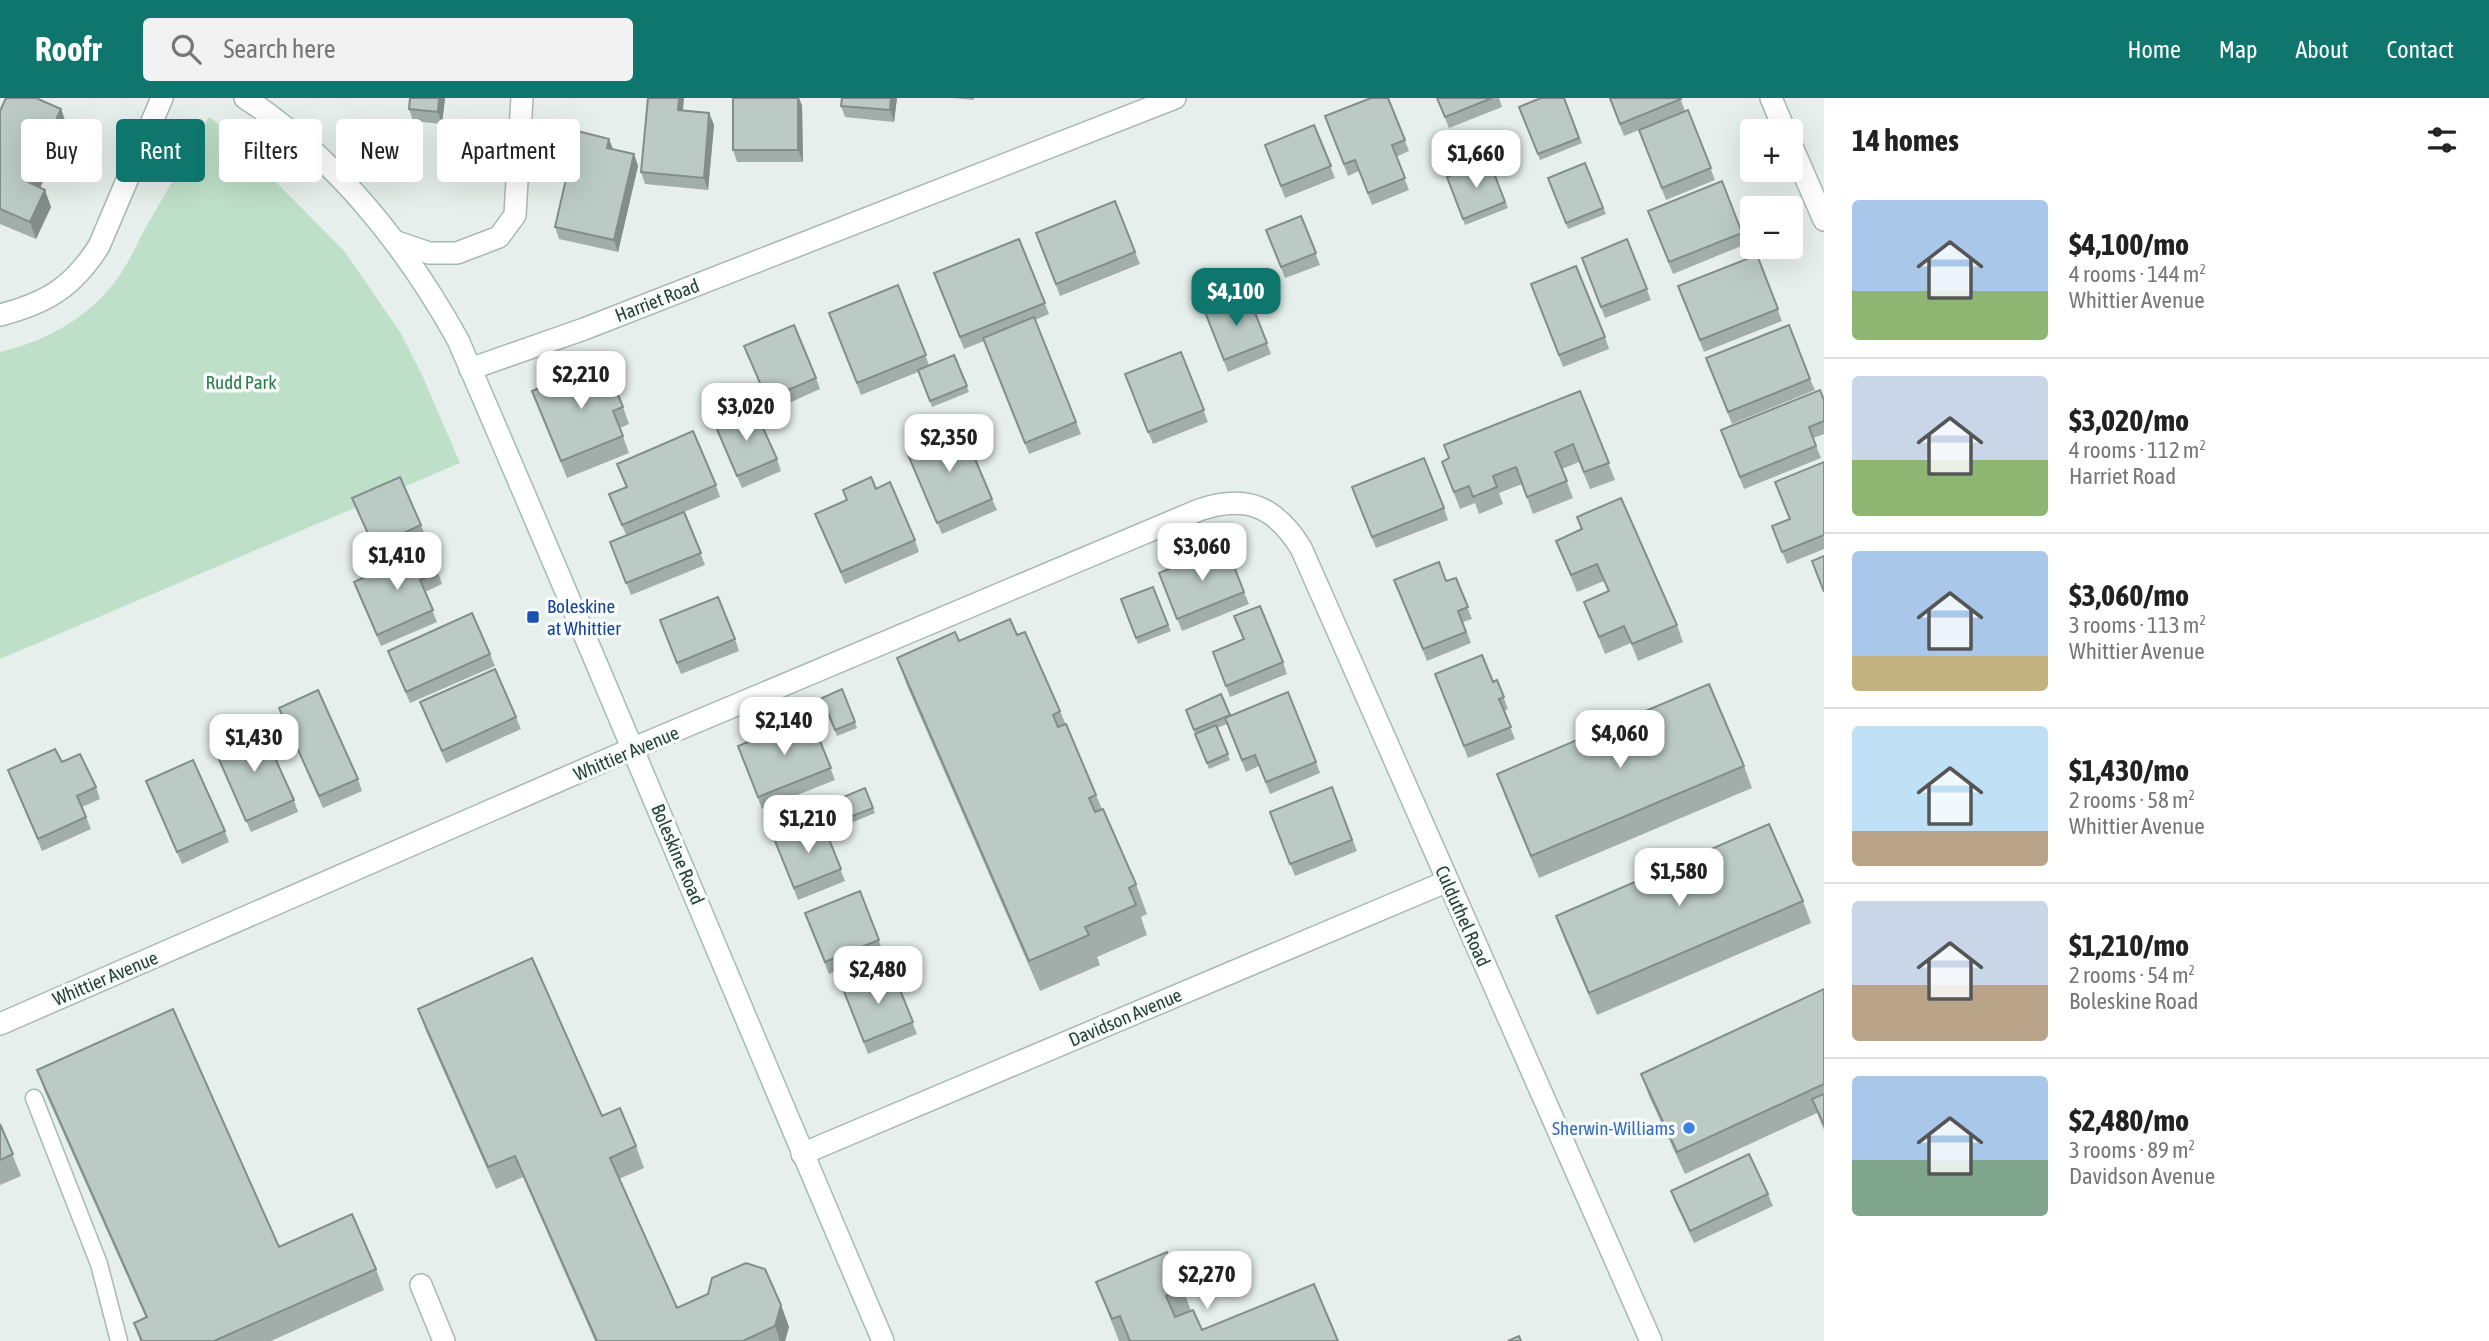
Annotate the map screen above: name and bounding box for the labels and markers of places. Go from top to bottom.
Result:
pin: $1,660 [1419,130,1533,190]
pin: $4,100 [1179,268,1293,328]
pin: $2,210 [524,352,638,411]
pin: $3,020 [689,384,803,443]
pin: $2,350 [892,414,1006,474]
pin: $3,060 [1145,524,1259,583]
pin: $1,410 [340,532,454,592]
place label: Boleskine at Whittier [547,595,621,639]
marker: Boleskine at Whittier [525,609,541,625]
pin: $2,140 [727,698,841,757]
pin: $4,060 [1563,710,1677,770]
pin: $1,430 [197,714,311,774]
pin: $1,210 [751,796,865,855]
pin: $1,580 [1622,848,1736,908]
pin: $2,480 [821,946,935,1006]
place label: Sherwin-Williams [1552,1117,1675,1139]
marker: Sherwin-Williams [1681,1120,1697,1136]
pin: $2,270 [1150,1252,1264,1311]

